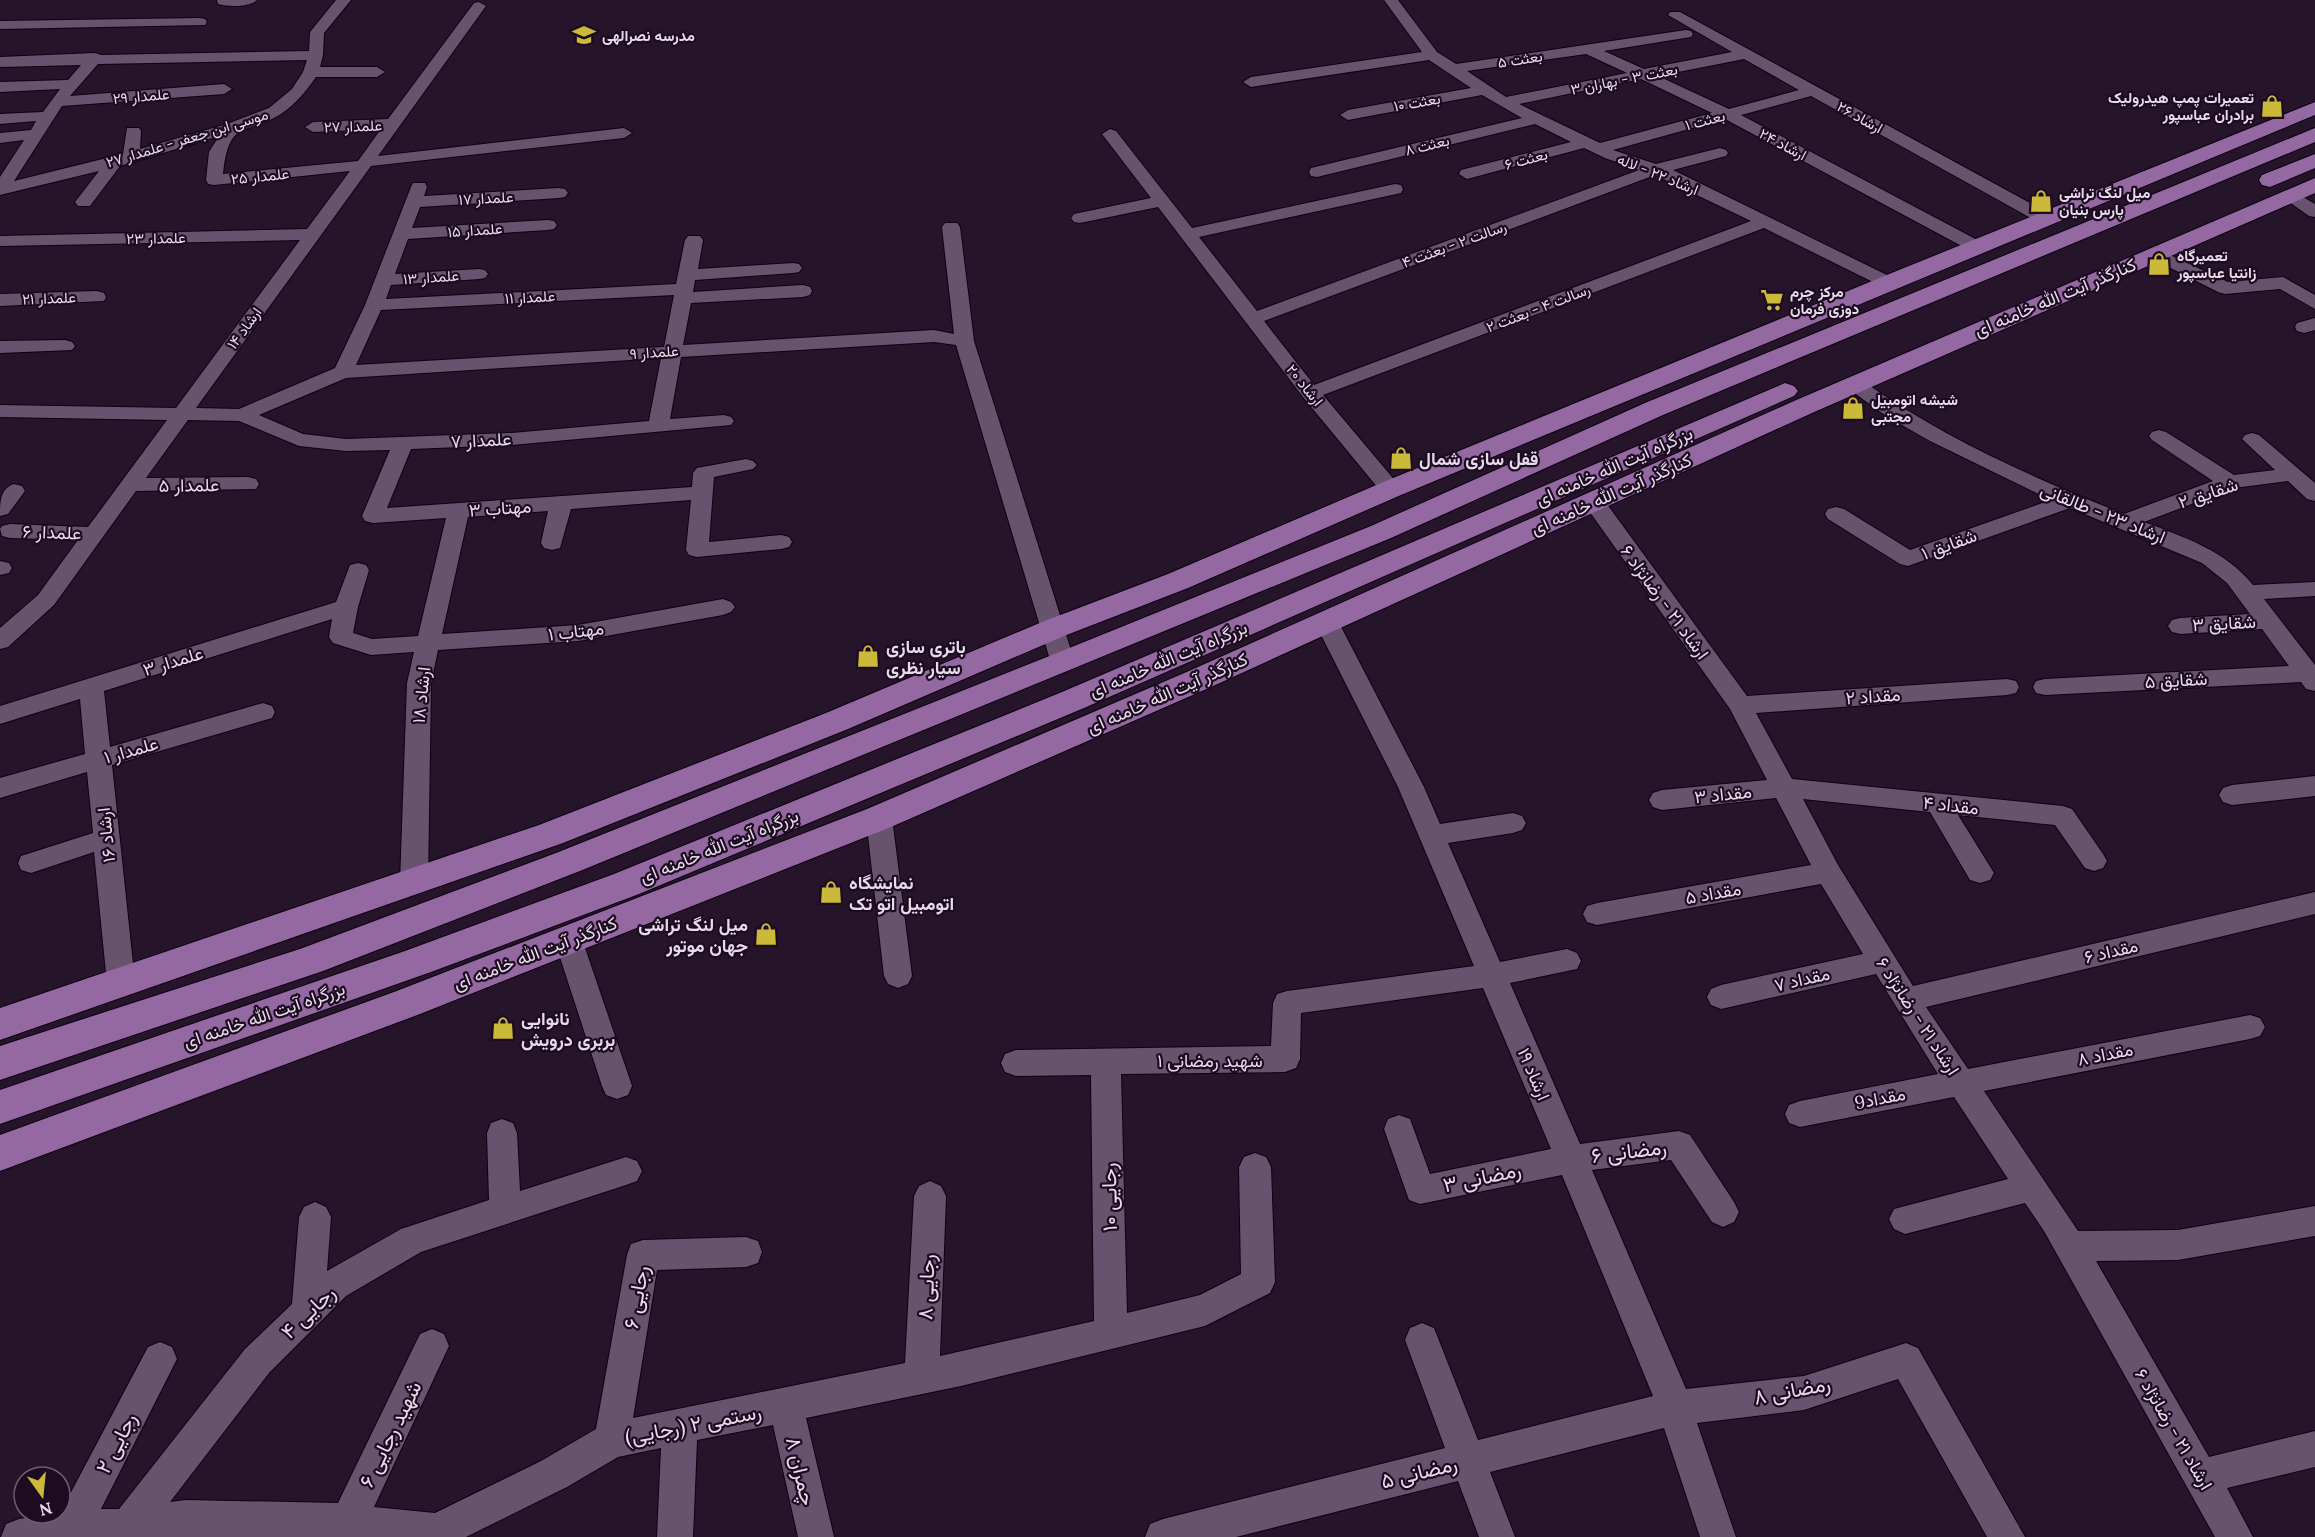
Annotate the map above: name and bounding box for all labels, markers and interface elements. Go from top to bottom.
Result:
school or university icon: مدرسه نصرالهی [571,22,597,48]
place label: مدرسه نصرالهی [602,26,695,45]
street label: بعثت ۵ [1496,46,1544,72]
street label: بعثت ۳ - بهاران ۳ [1569,59,1679,99]
street label: علمدار ۲۹ [112,84,170,108]
place label: تعمیرات پمپ هیدرولیک برادران عباسپور [2108,88,2254,125]
street label: بعثت ۱۰ [1392,89,1442,115]
shop icon: تعمیرات پمپ هیدرولیک برادران عباسپور [2259,93,2285,119]
street label: ارشاد ۲۶ [1834,97,1886,137]
street label: موسی ابن جعفر - علمدار ۲۷ [104,104,271,173]
street label: بعثت ۱ [1683,106,1727,134]
street label: علمدار ۲۷ [323,115,383,137]
street label: ارشاد ۲۴ [1756,124,1810,164]
street label: بعثت ۸ [1403,130,1451,160]
street label: بعثت ۶ [1502,144,1550,174]
street label: ارشاد ۲۲ - لاله [1615,149,1701,199]
street label: علمدار ۲۵ [230,163,290,189]
place label: میل لنگ تراشی پارس بنیان [2059,183,2150,220]
street label: علمدار ۱۷ [458,187,514,209]
shop icon: میل لنگ تراشی پارس بنیان [2028,188,2054,214]
street label: رسالت ۲ - بعثت ۴ [1399,216,1509,272]
street label: علمدار ۱۵ [447,219,503,241]
street label: علمدار ۲۳ [126,228,186,248]
place label: تعمیرگاه زانتیا عباسپور [2176,246,2256,283]
shop icon: تعمیرگاه زانتیا عباسپور [2146,251,2172,277]
street label: کنارگذر آیت الله خامنه ای [1971,252,2139,342]
street label: علمدار ۱۳ [402,266,460,288]
street label: رسالت ۴ - بعثت ۲ [1483,279,1593,337]
place label: مرکز چرم دوزی فرمان [1790,282,1859,318]
street label: علمدار ۱۱ [504,286,556,308]
supermarket icon: مرکز چرم دوزی فرمان [1759,287,1785,313]
street label: علمدار ۲۱ [22,288,76,308]
street label: ارشاد ۱۴ [222,303,266,353]
street label: علمدار ۹ [629,341,679,363]
street label: ارشاد ۲۰ [1282,360,1328,410]
place label: شیشه اتومبیل مجتبی [1871,390,1958,426]
shop icon: شیشه اتومبیل مجتبی [1840,395,1866,421]
street label: بزرگراه آیت الله خامنه ای [1532,421,1696,511]
street label: علمدار ۷ [450,427,512,453]
shop icon: قفل سازی شمال [1388,445,1414,471]
place label: قفل سازی شمال [1419,447,1539,470]
street label: کنارگذر آیت الله خامنه ای [1527,448,1695,540]
street label: علمدار ۵ [158,473,220,497]
street label: شقایق ۲ [2175,473,2241,513]
street label: ارشاد ۲۳ - طالقانی [2037,477,2169,549]
street label: مهتاب ۳ [468,494,532,522]
street label: علمدار ۶ [22,519,82,545]
street label: شقایق ۱ [1918,523,1980,565]
street label: ارشاد ۲۱ - رضانژاد ۶ [1616,540,1714,664]
street label: شقایق ۳ [2191,610,2257,636]
street label: بزرگراه آیت الله خامنه ای [1085,615,1251,703]
street label: مهتاب ۱ [547,616,605,646]
place label: باتری سازی سیار نظری [886,635,966,679]
street label: علمدار ۳ [140,641,206,681]
shop icon: باتری سازی سیار نظری [855,643,881,669]
street label: کنارگذر آیت الله خامنه ای [1083,647,1251,739]
street label: ارشاد ۱۸ [407,665,435,725]
street label: شقایق ۵ [2144,667,2208,693]
street label: مقداد ۲ [1845,683,1901,709]
street label: علمدار ۱ [101,731,161,769]
street label: مقداد ۳ [1693,780,1753,808]
street label: مقداد ۴ [1922,791,1980,819]
street label: بزرگراه آیت الله خامنه ای [636,804,802,888]
street label: ارشاد ۱۶ [92,806,120,864]
place label: نمایشگاه اتومبیل اتو تک [849,871,954,915]
street label: مقداد ۵ [1683,877,1743,909]
shop icon: نمایشگاه اتومبیل اتو تک [818,879,844,905]
street label: کنارگذر آیت الله خامنه ای [450,911,620,995]
place label: میل لنگ تراشی جهان موتور [638,913,748,957]
shop icon: میل لنگ تراشی جهان موتور [753,921,779,947]
street label: مقداد ۶ [2082,934,2140,968]
street label: ارشاد ۲۱ - رضانژاد ۶ [1871,953,1965,1079]
street label: مقداد ۷ [1772,961,1832,997]
street label: بزرگراه آیت الله خامنه ای [180,977,348,1053]
place label: نانوایی بربری درویش [521,1007,615,1051]
shop icon: نانوایی بربری درویش [490,1015,516,1041]
street label: مقداد ۸ [2075,1037,2135,1071]
street label: ارشاد ۱۹ [1513,1044,1555,1104]
street label: شهید رمضانی ۱ [1157,1049,1263,1072]
street label: مقداد9 [1853,1082,1907,1114]
street label: رمضانی ۶ [1590,1133,1668,1169]
street label: رمضانی ۳ [1440,1156,1524,1198]
street label: رجایی ۱۰ [1095,1162,1123,1232]
street label: رجایی ۸ [911,1254,941,1320]
street label: رجایی ۶ [617,1263,655,1331]
street label: رجایی ۴ [275,1279,341,1345]
street label: ارشاد ۲۱ - رضانژاد ۶ [2130,1364,2218,1494]
street label: رمضانی ۸ [1751,1369,1833,1411]
street label: شهید رجایی ۶ [353,1376,427,1492]
street label: رستمی ۲ (رجایی) [622,1398,764,1450]
street label: رجایی ۲ [89,1408,143,1478]
street label: چمران ۸ [779,1434,822,1508]
street label: رمضانی ۵ [1378,1449,1460,1495]
north arrow [12,1465,72,1525]
text: N [37,1498,54,1521]

